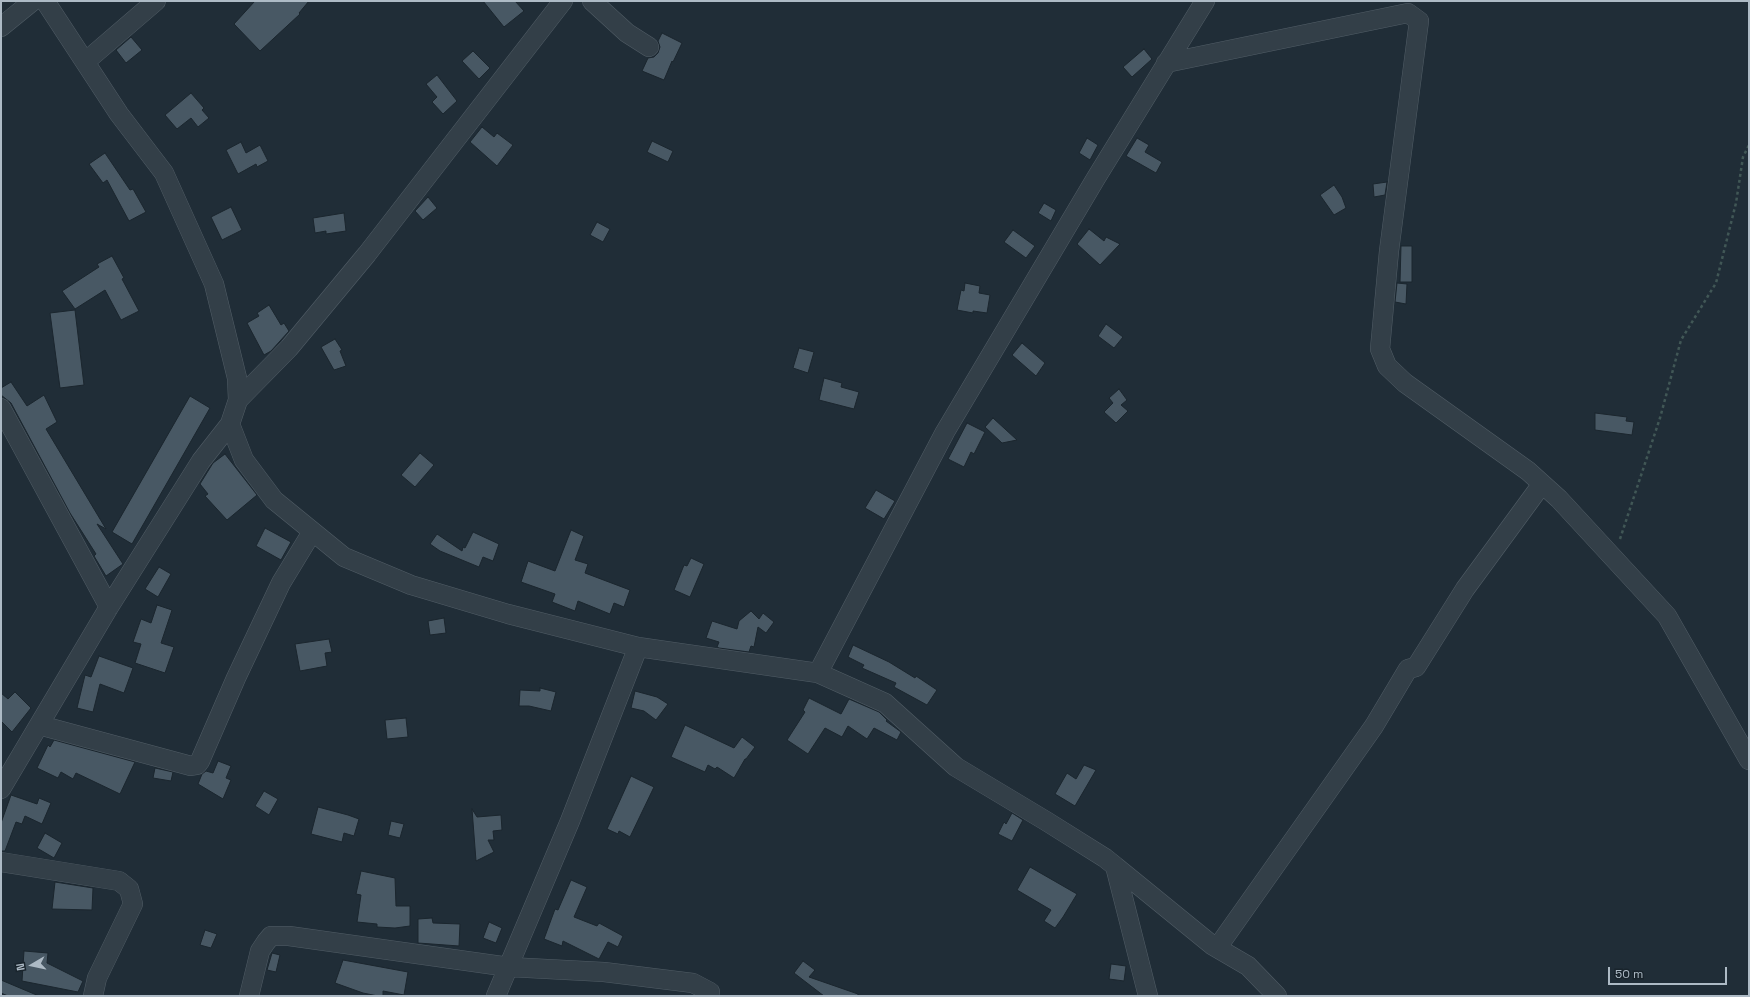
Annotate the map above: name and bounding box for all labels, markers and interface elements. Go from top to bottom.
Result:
north arrow [12,945,52,985]
scale bar [1610,959,1729,985]
text: N [13,962,28,972]
text: 50 m [1615,966,1643,982]

